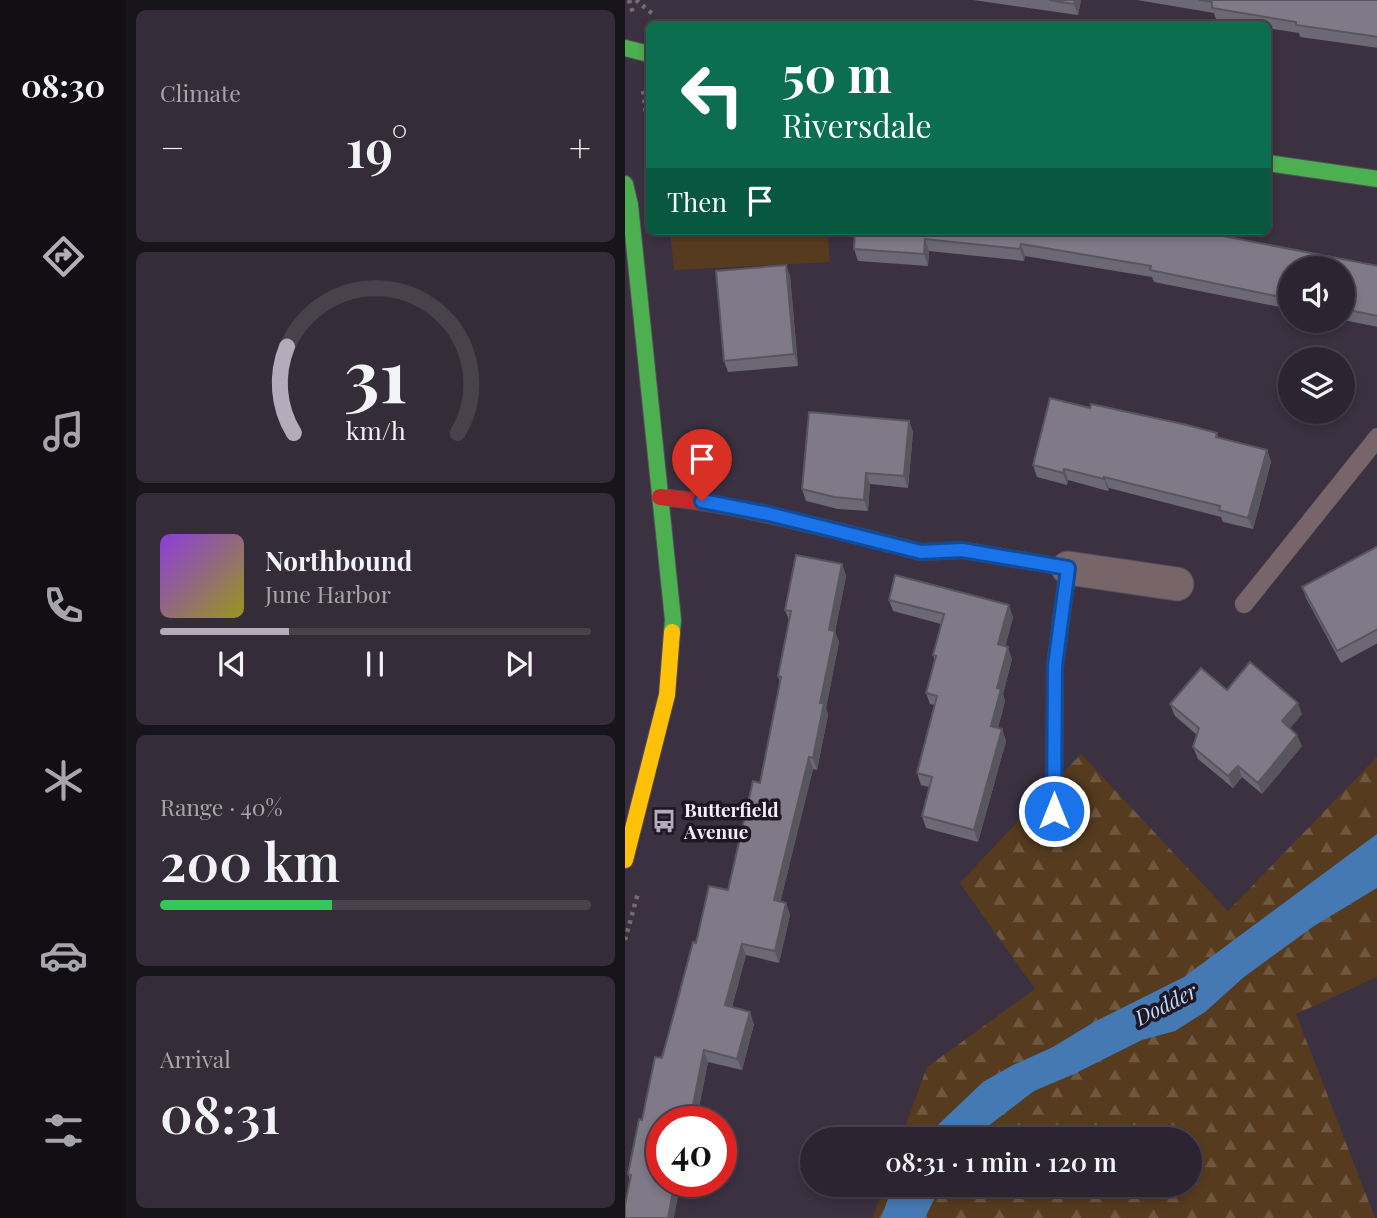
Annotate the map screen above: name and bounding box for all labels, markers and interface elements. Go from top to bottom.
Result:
text: 50 m [782,40,892,105]
icon: left [667,49,758,140]
text: 08:30 [21,63,105,106]
text: Climate [160,77,241,108]
text: Riversdale [782,103,932,146]
text: 19° [345,112,408,181]
text: − [160,121,185,172]
text: + [569,121,591,172]
icon: arrive [741,182,779,220]
text: Then [667,184,727,219]
icon: directions [39,232,88,281]
map controls [1278,256,1355,424]
button: sound [1278,256,1355,333]
text: 31 [344,325,407,422]
button: layers [1278,347,1355,424]
icon: music [39,407,88,456]
text: km/h [346,413,406,446]
pin [672,429,732,501]
icon: arrive [683,440,721,478]
text: Northbound [265,543,412,578]
text: June Harbor [265,578,391,609]
icon: phone [39,581,88,630]
icon: previous [213,645,251,683]
icon: pause [356,645,394,683]
icon: next [500,645,538,683]
icon: climate [39,756,88,805]
position arrow [1017,774,1091,848]
text: Range · 40% [160,791,283,822]
place label: Butterfield Avenue [683,796,779,844]
bus stop icon: Butterfield Avenue [650,807,678,835]
text: 200 km [160,826,340,895]
icon: car [39,931,88,980]
water label: Dodder [1128,975,1202,1031]
text: Arrival [160,1043,231,1074]
text: 08:31 [160,1078,280,1147]
icon: filters [39,1106,88,1155]
speed limit sign: 40 [646,1106,737,1197]
text: 08:31 · 1 min · 120 m [885,1144,1117,1179]

